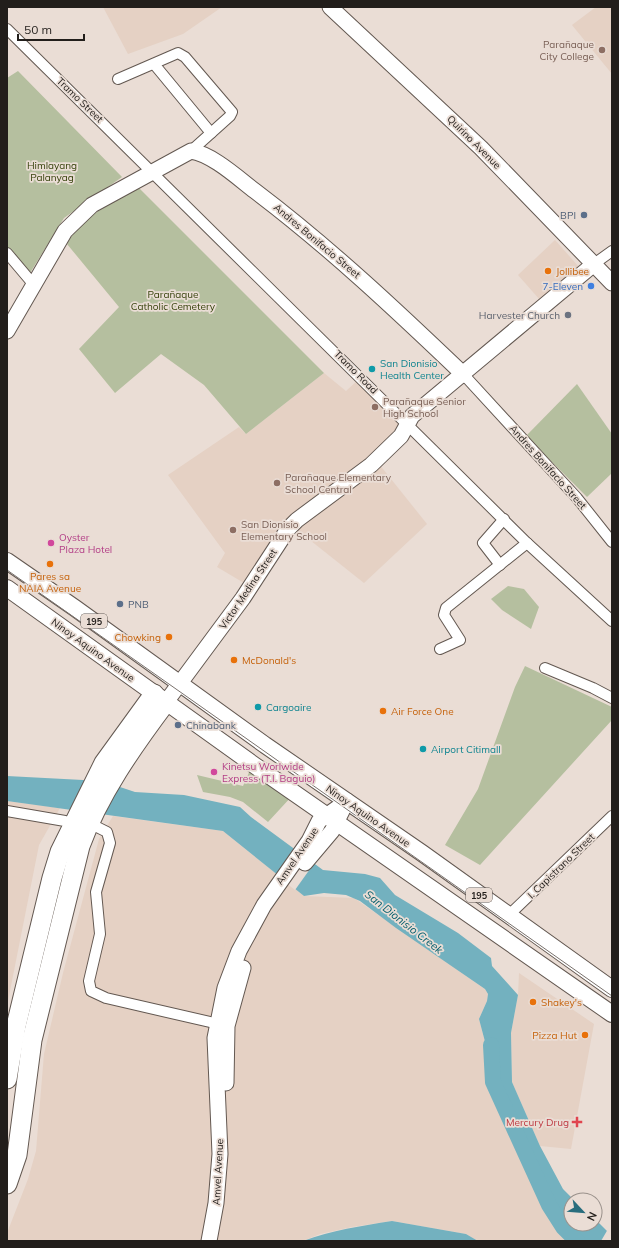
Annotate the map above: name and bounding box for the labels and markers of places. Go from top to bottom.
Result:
place label: Parañaque City College [539,38,594,63]
marker: Parañaque City College [597,45,607,55]
place label: BPI [560,209,576,222]
marker: BPI [579,210,589,220]
place label: Jollibee [556,265,589,278]
marker: Jollibee [543,266,553,276]
place label: 7-Eleven [543,280,583,293]
marker: 7-Eleven [586,281,596,291]
place label: Harvester Church [479,309,560,322]
marker: Harvester Church [563,310,573,320]
place label: San Dionisio Health Center [380,357,444,382]
marker: San Dionisio Health Center [367,364,377,374]
place label: Parañaque Senior High School [383,395,466,420]
marker: Parañaque Senior High School [370,402,380,412]
place label: Parañaque Elementary School Central [285,471,392,496]
marker: Parañaque Elementary School Central [272,478,282,488]
place label: San Dionisio Elementary School [241,518,327,543]
marker: San Dionisio Elementary School [228,525,238,535]
place label: Oyster Plaza Hotel [59,531,112,556]
marker: Oyster Plaza Hotel [46,538,56,548]
marker: Pares sa NAIA Avenue [45,559,55,569]
place label: Pares sa NAIA Avenue [19,570,81,595]
place label: PNB [128,598,149,611]
marker: PNB [115,599,125,609]
place label: Chowking [115,631,161,644]
marker: Chowking [164,632,174,642]
place label: McDonald's [242,654,296,667]
marker: McDonald's [229,655,239,665]
place label: Cargoaire [266,701,311,714]
marker: Cargoaire [253,702,263,712]
place label: Air Force One [391,705,454,718]
marker: Air Force One [378,706,388,716]
place label: Chinabank [186,719,237,732]
marker: Chinabank [173,720,183,730]
place label: Airport Citimall [431,743,501,756]
marker: Airport Citimall [418,744,428,754]
place label: Kinetsu Worlwide Express (T.I. Baguio) [222,760,315,785]
marker: Kinetsu Worlwide Express (T.I. Baguio) [209,767,219,777]
place label: Shakey's [541,996,582,1009]
marker: Shakey's [528,997,538,1007]
place label: Pizza Hut [532,1029,577,1042]
marker: Pizza Hut [580,1030,590,1040]
place label: Mercury Drug [506,1116,569,1129]
marker: Mercury Drug [572,1117,582,1127]

